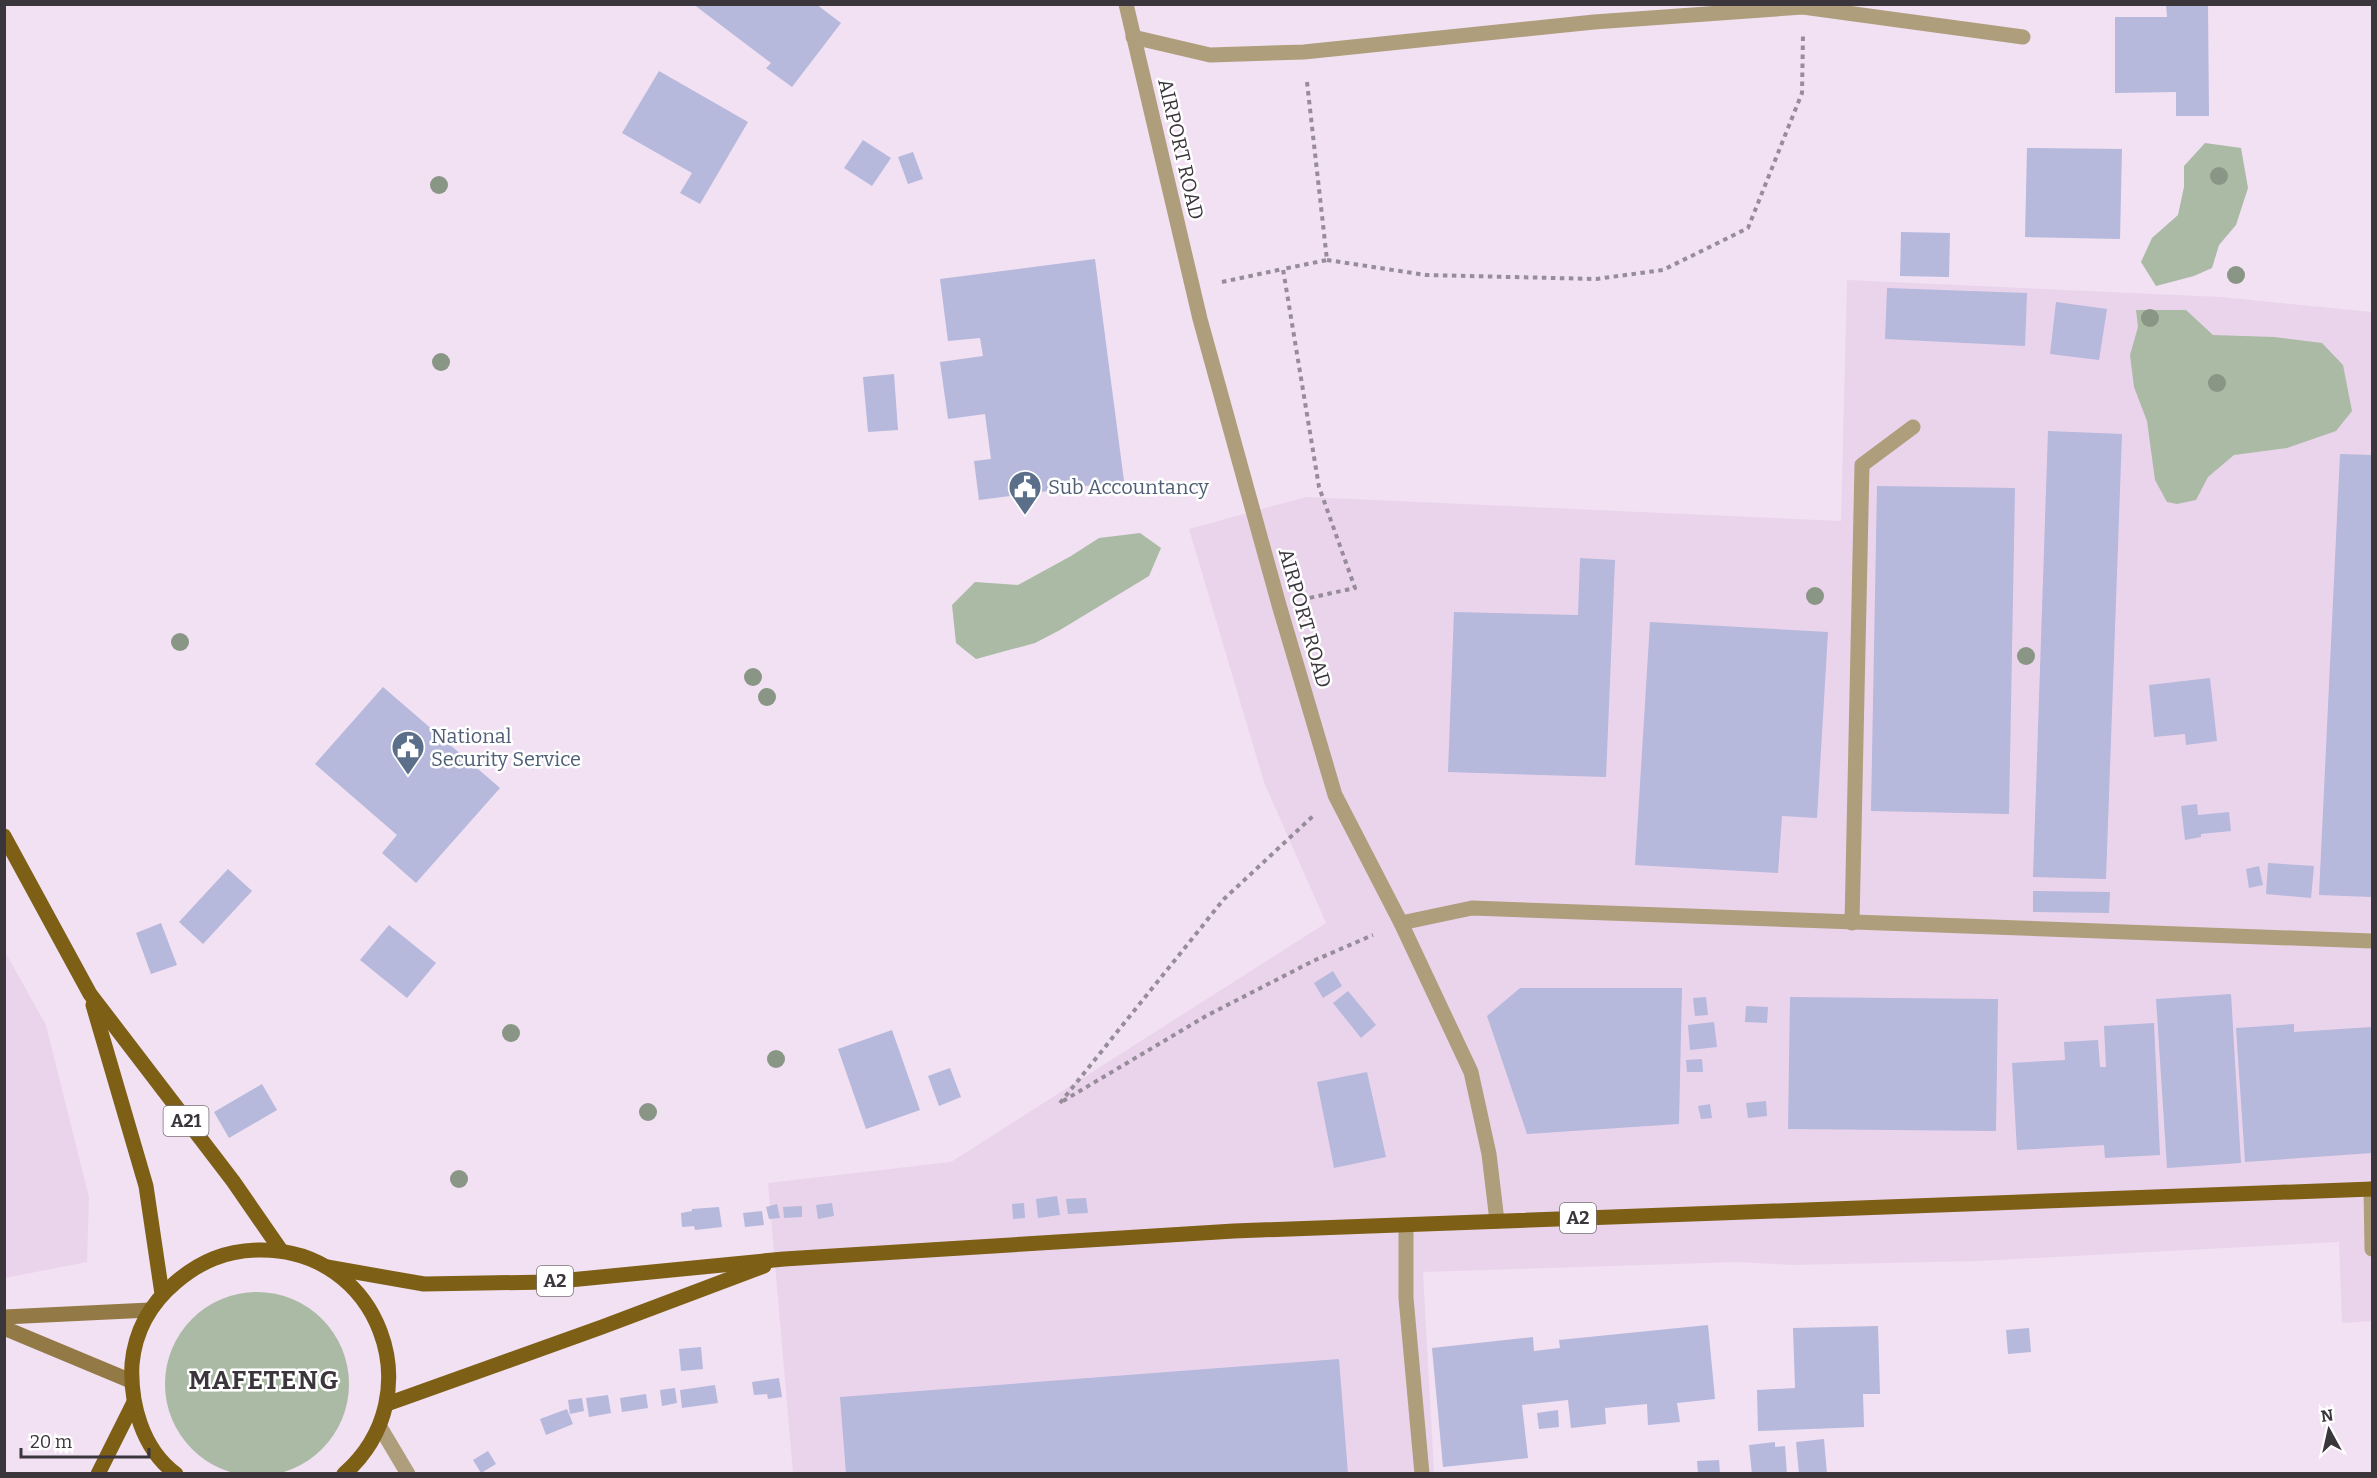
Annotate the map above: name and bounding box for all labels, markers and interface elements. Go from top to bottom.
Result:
street label: AIRPORT ROAD [1153,76,1209,222]
public building icon: Sub Accountancy [1007,469,1043,516]
place label: Sub Accountancy [1048,475,1209,499]
street label: AIRPORT ROAD [1274,546,1336,690]
place label: National Security Service [431,724,581,771]
public building icon: National Security Service [390,729,426,776]
road number: A21 [164,1106,208,1136]
road number: A2 [1560,1203,1596,1233]
road number: A2 [537,1266,573,1296]
district label: MAFETENG [188,1365,340,1396]
north arrow [2299,1400,2359,1460]
text: N [2320,1405,2334,1426]
scale bar [21,1421,148,1459]
text: 20 m [30,1431,72,1453]

